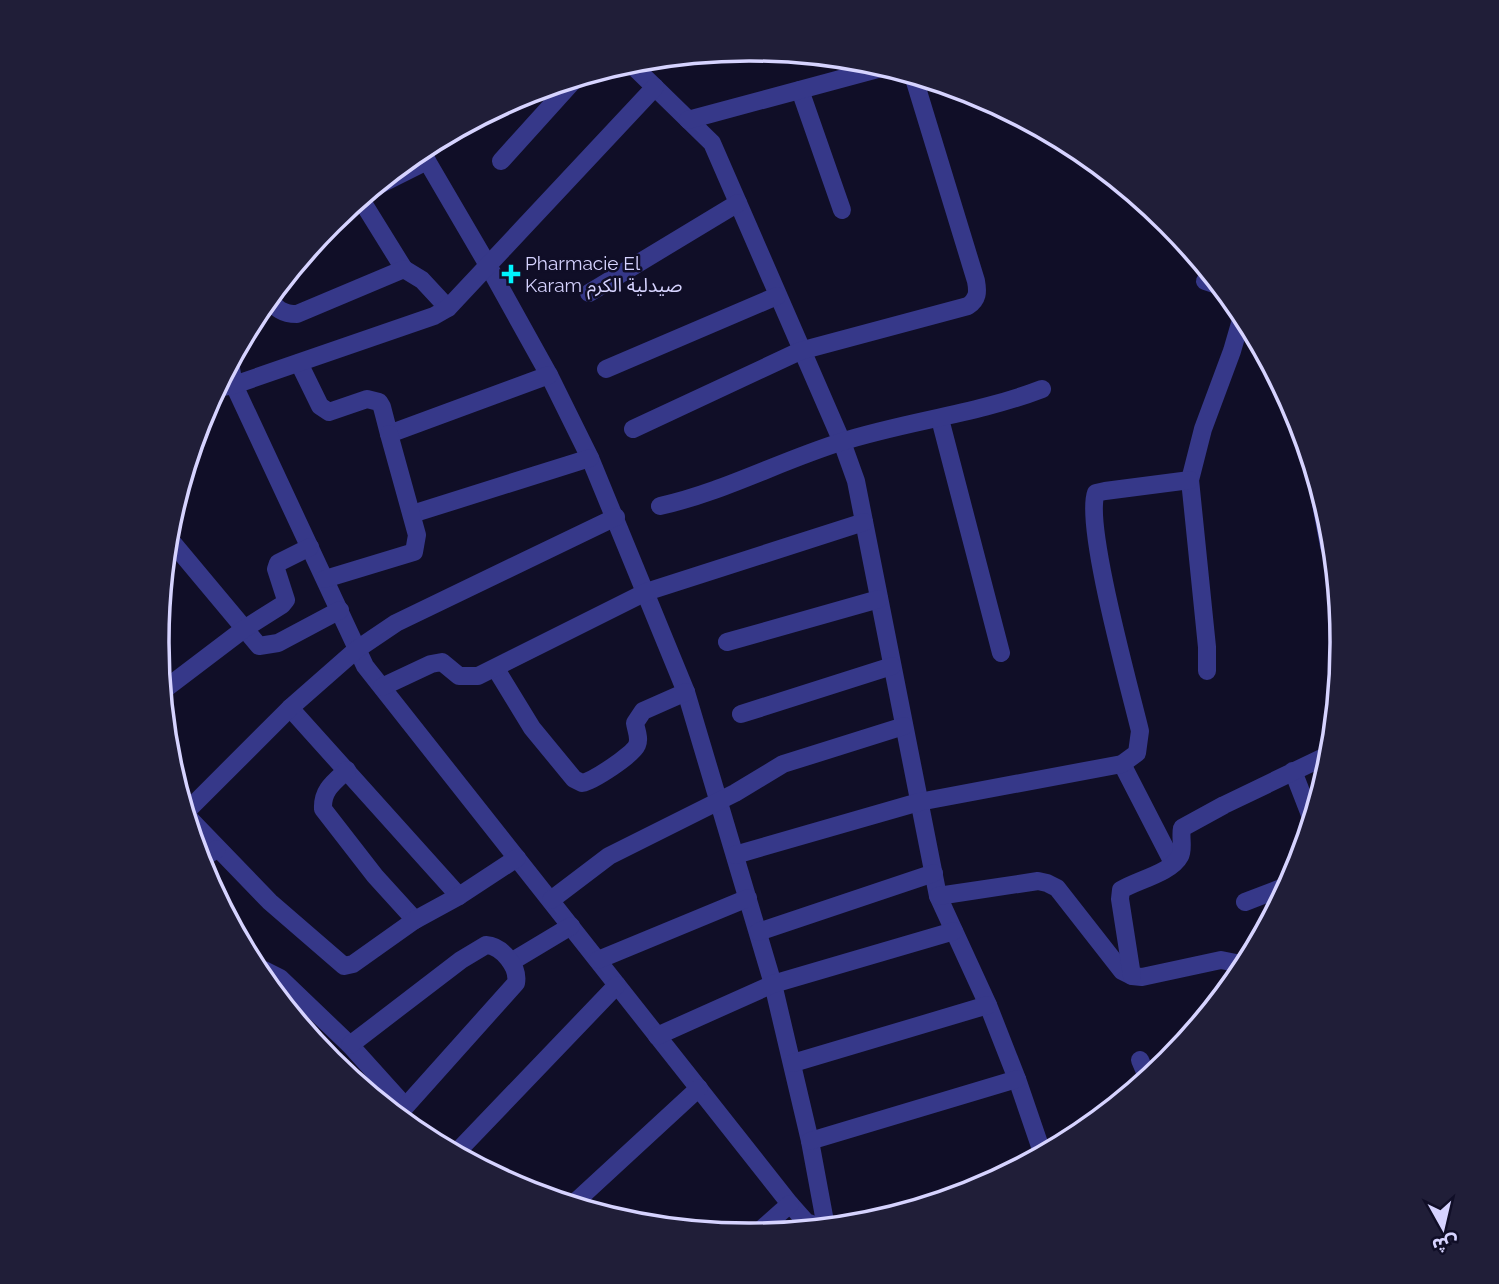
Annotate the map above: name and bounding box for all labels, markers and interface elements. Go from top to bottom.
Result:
place label: Pharmacie El Karam صيدلية الكرم [525,252,682,300]
marker: Pharmacie El Karam صيدلية الكرم [503,266,519,282]
north arrow [1408,1193,1478,1263]
text: ش [1431,1232,1460,1258]

